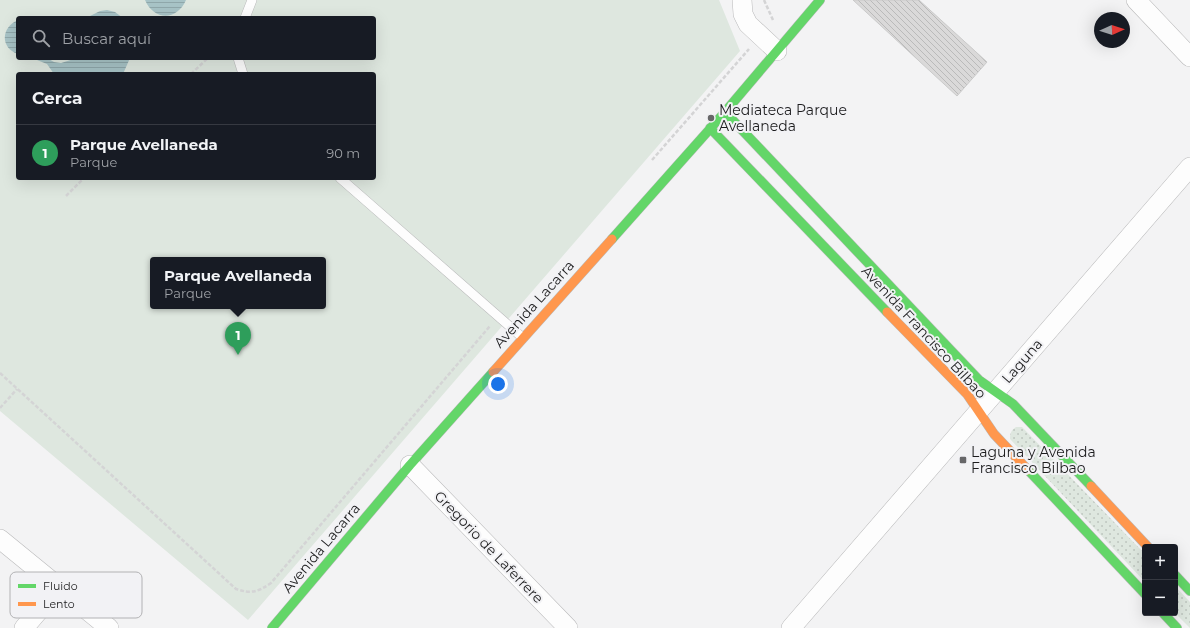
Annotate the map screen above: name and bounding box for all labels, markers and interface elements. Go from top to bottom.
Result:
north arrow [1094,12,1130,48]
search box [16,16,376,60]
icon: search [30,27,52,49]
text: Buscar aquí [62,29,151,48]
text: Cerca [32,88,82,108]
place label: Mediateca Parque Avellaneda [719,101,847,135]
marker: Mediateca Parque Avellaneda [706,113,716,123]
text: Parque Avellaneda [70,135,218,154]
text: 1 [42,145,48,161]
text: 90 m [326,145,360,161]
text: Parque [70,154,117,170]
popup [150,257,326,309]
street label: Avenida Lacarra [490,257,578,351]
street label: Avenida Francisco Bilbao [858,262,990,402]
text: Parque Avellaneda [164,266,312,285]
text: Parque [164,285,211,301]
pin: 1 [225,322,251,355]
street label: Laguna [998,335,1046,387]
your location [488,374,508,394]
place label: Laguna y Avenida Francisco Bilbao [971,443,1096,477]
marker: Laguna y Avenida Francisco Bilbao [958,455,968,465]
street label: Gregorio de Laferrere [431,487,547,607]
street label: Avenida Lacarra [278,499,364,597]
map controls [1142,544,1178,616]
button: + [1142,544,1178,580]
legend [10,572,142,618]
text: Fluido [43,579,78,593]
button: − [1142,580,1178,616]
text: Lento [43,597,75,611]

